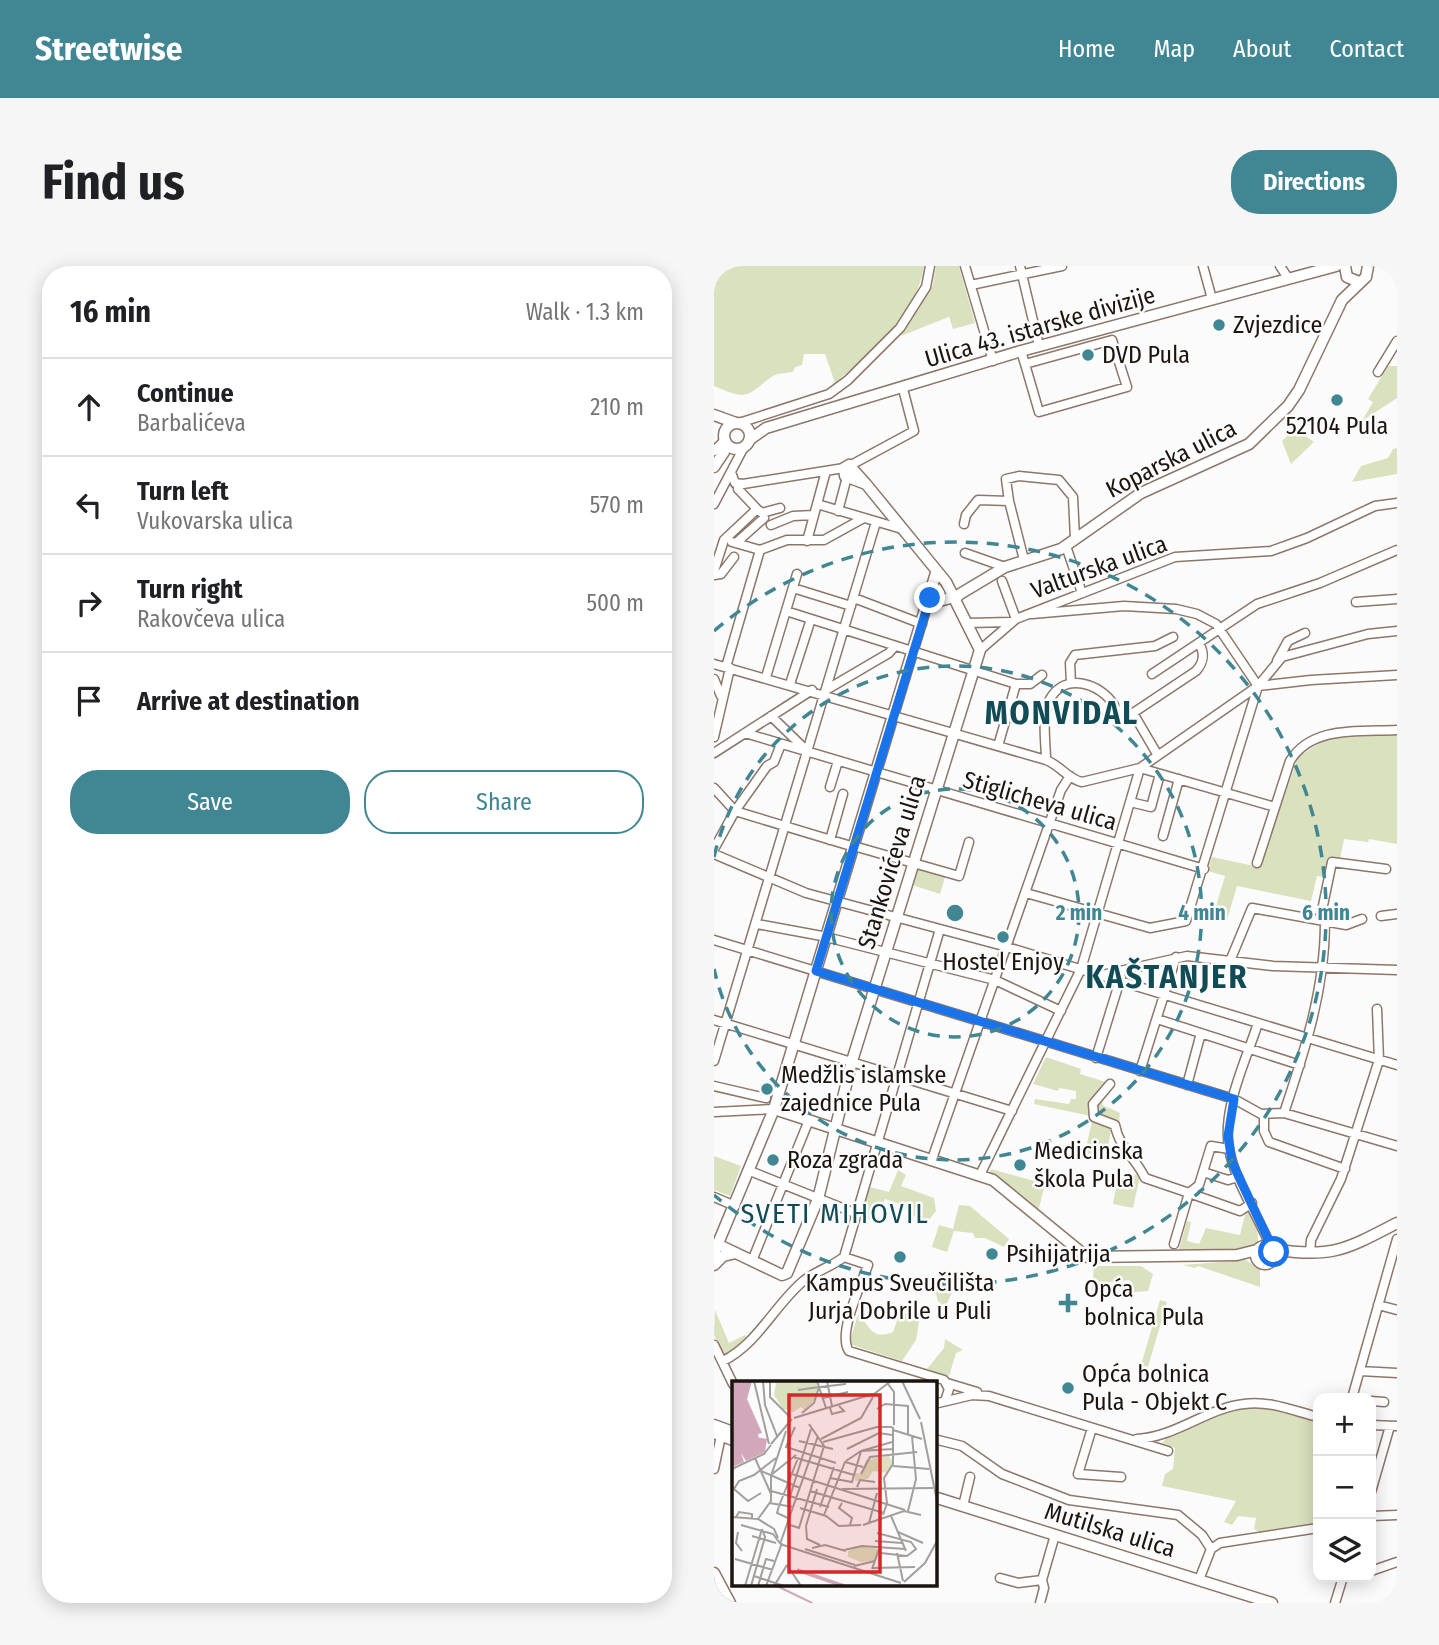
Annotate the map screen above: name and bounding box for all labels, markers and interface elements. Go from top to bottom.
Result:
text: Streetwise [35,29,182,69]
text: Home [1058,35,1115,63]
text: Map [1153,35,1195,63]
text: About [1233,35,1291,63]
text: Contact [1329,35,1404,63]
button: Directions [1231,150,1397,214]
text: Find us [42,153,185,212]
street label: Ulica 43. istarske divizije [922,281,1158,373]
text: 16 min [70,294,151,330]
text: Walk · 1.3 km [526,298,644,326]
place label: Zvjezdice [1233,311,1322,339]
marker: Zvjezdice [1211,317,1227,333]
place label: DVD Pula [1102,341,1190,369]
marker: DVD Pula [1080,347,1096,363]
text: Continue [137,378,234,409]
icon: ahead [70,388,108,426]
marker: 52104 Pula [1329,392,1345,408]
text: 210 m [590,393,644,421]
text: Barbalićeva [137,409,246,437]
place label: 52104 Pula [1286,412,1388,440]
street label: Koparska ulica [1101,414,1241,504]
text: Turn left [137,476,229,507]
icon: left [70,486,108,524]
text: 570 m [590,491,644,519]
text: Vukovarska ulica [137,507,293,535]
street label: Valturska ulica [1027,529,1171,605]
text: Turn right [137,574,243,605]
route end [914,582,945,613]
icon: right [70,584,108,622]
text: 500 m [586,589,644,617]
text: Rakovčeva ulica [137,605,285,633]
icon: arrive [70,682,108,720]
text: Arrive at destination [137,686,360,717]
district label: MONVIDAL [985,694,1139,732]
street label: Stiglicheva ulica [960,766,1120,836]
button: Save [70,770,350,834]
button: Share [364,770,644,834]
street label: Stankovićeva ulica [852,772,932,952]
text: 2 min [1055,900,1102,926]
text: 4 min [1178,900,1226,926]
text: 6 min [1302,900,1350,926]
centre of rings [943,901,967,925]
marker: Hostel Enjoy [995,929,1011,945]
place label: Hostel Enjoy [942,948,1064,976]
district label: KAŠTANJER [1086,957,1248,996]
place label: Medžlis islamske zajednice Pula [781,1061,946,1117]
marker: Medžlis islamske zajednice Pula [759,1081,775,1097]
place label: Medicinska škola Pula [1034,1137,1144,1193]
place label: Roza zgrada [787,1146,903,1174]
marker: Roza zgrada [765,1152,781,1168]
marker: Medicinska škola Pula [1012,1157,1028,1173]
district label: SVETI MIHOVIL [740,1197,930,1230]
route start [1258,1236,1289,1267]
place label: Psihijatrija [1006,1240,1111,1268]
marker: Psihijatrija [984,1246,1000,1262]
marker: Kampus Sveučilišta Jurja Dobrile u Puli [892,1249,908,1265]
place label: Kampus Sveučilišta Jurja Dobrile u Puli [806,1269,995,1325]
place label: Opća bolnica Pula [1084,1275,1204,1331]
marker: Opća bolnica Pula [1058,1293,1078,1313]
place label: Opća bolnica Pula - Objekt C [1082,1360,1227,1416]
marker: Opća bolnica Pula - Objekt C [1060,1380,1076,1396]
inset map [732,1381,936,1586]
map controls [1313,1393,1376,1582]
button: + [1313,1393,1376,1456]
button: − [1313,1456,1376,1519]
street label: Mutilska ulica [1041,1497,1179,1563]
button: layers [1313,1519,1376,1582]

